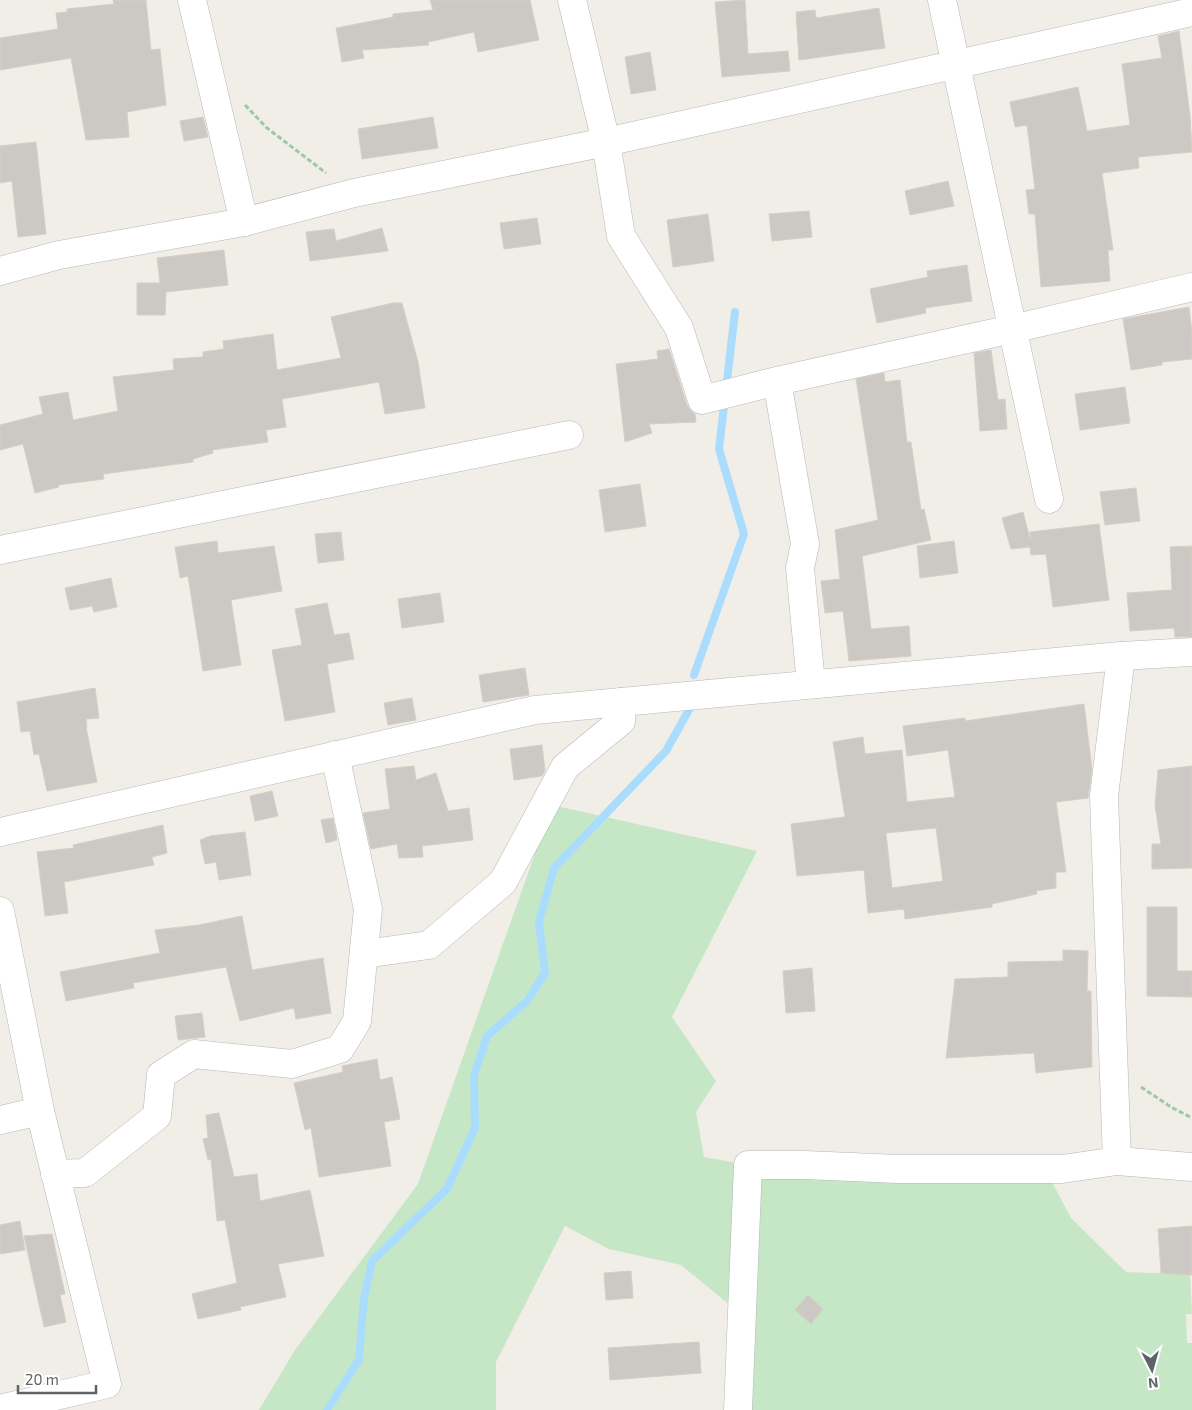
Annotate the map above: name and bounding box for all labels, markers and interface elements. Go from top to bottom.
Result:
north arrow [1127,1345,1177,1395]
scale bar [18,1362,95,1394]
text: 20 m [25,1370,59,1388]
text: N [1147,1374,1159,1392]

